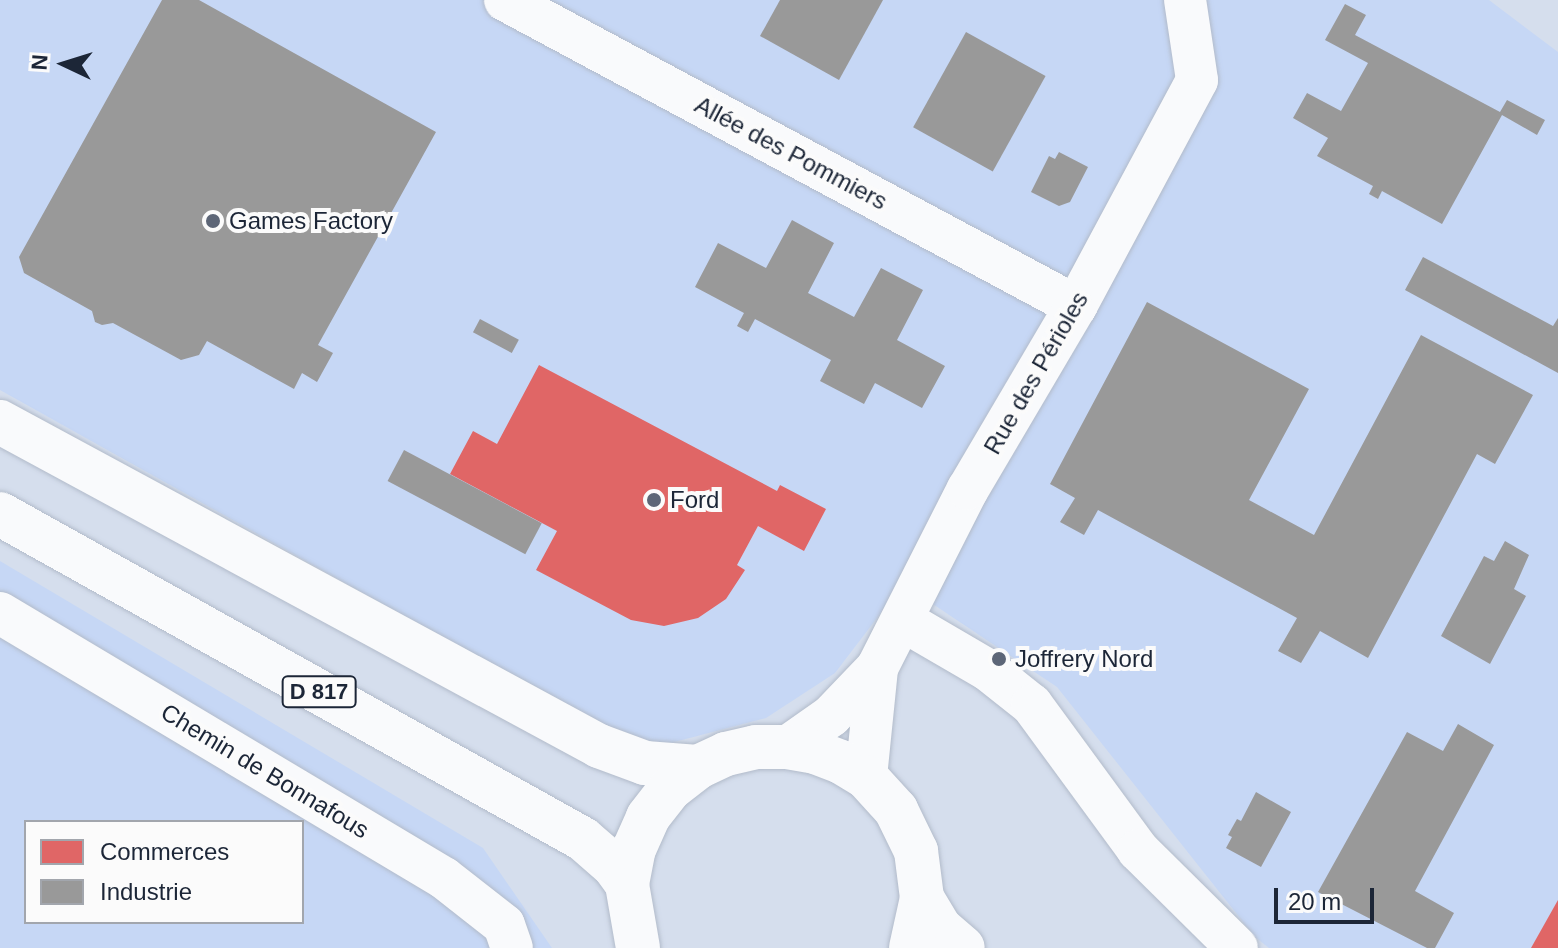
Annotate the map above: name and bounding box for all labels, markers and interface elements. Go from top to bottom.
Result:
north arrow [24,24,104,104]
text: N [27,54,53,71]
street label: Allée des Pommiers [690,90,892,216]
place label: Games Factory [229,207,393,235]
marker: Games Factory [204,212,222,230]
street label: Rue des Périoles [978,287,1094,459]
place label: Ford [670,486,719,514]
marker: Ford [645,491,663,509]
place label: Joffrery Nord [1015,645,1153,673]
marker: Joffrery Nord [990,650,1008,668]
road number: D 817 [281,674,357,710]
street label: Chemin de Bonnafous [156,697,374,845]
legend [24,820,304,924]
text: Commerces [100,838,229,865]
scale bar [1278,872,1378,922]
text: Industrie [100,878,192,905]
text: 20 m [1288,888,1341,915]

